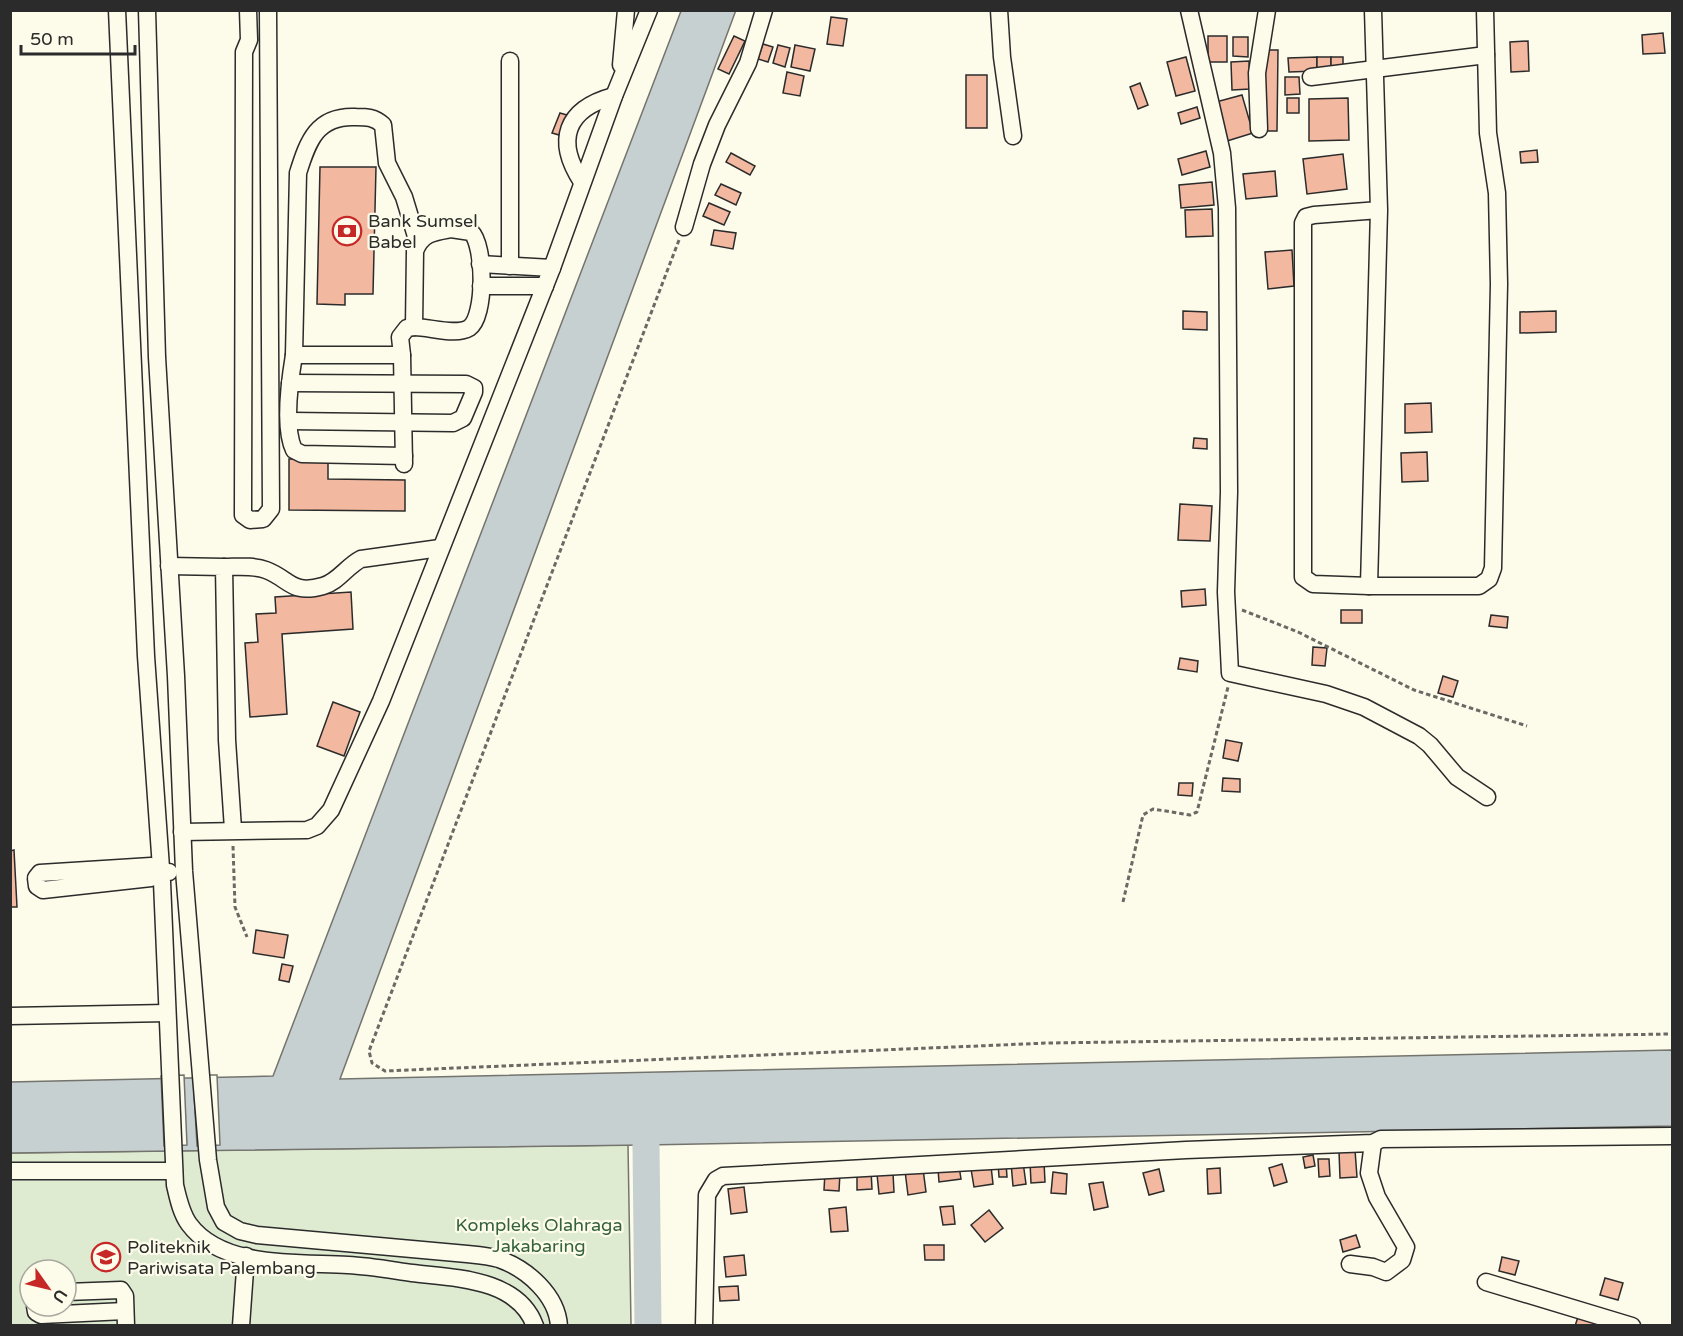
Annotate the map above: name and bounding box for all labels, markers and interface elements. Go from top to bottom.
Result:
scale bar [21,18,135,56]
text: 50 m [30,28,74,50]
place label: Bank Sumsel Babel [368,210,478,253]
bank icon: Bank Sumsel Babel [331,215,363,247]
park label: Kompleks Olahraga Jakabaring [455,1214,623,1257]
place label: Politeknik Pariwisata Palembang [127,1236,316,1279]
school or university icon: Politeknik Pariwisata Palembang [90,1241,122,1273]
north arrow [18,1258,78,1318]
text: U [48,1285,71,1306]

